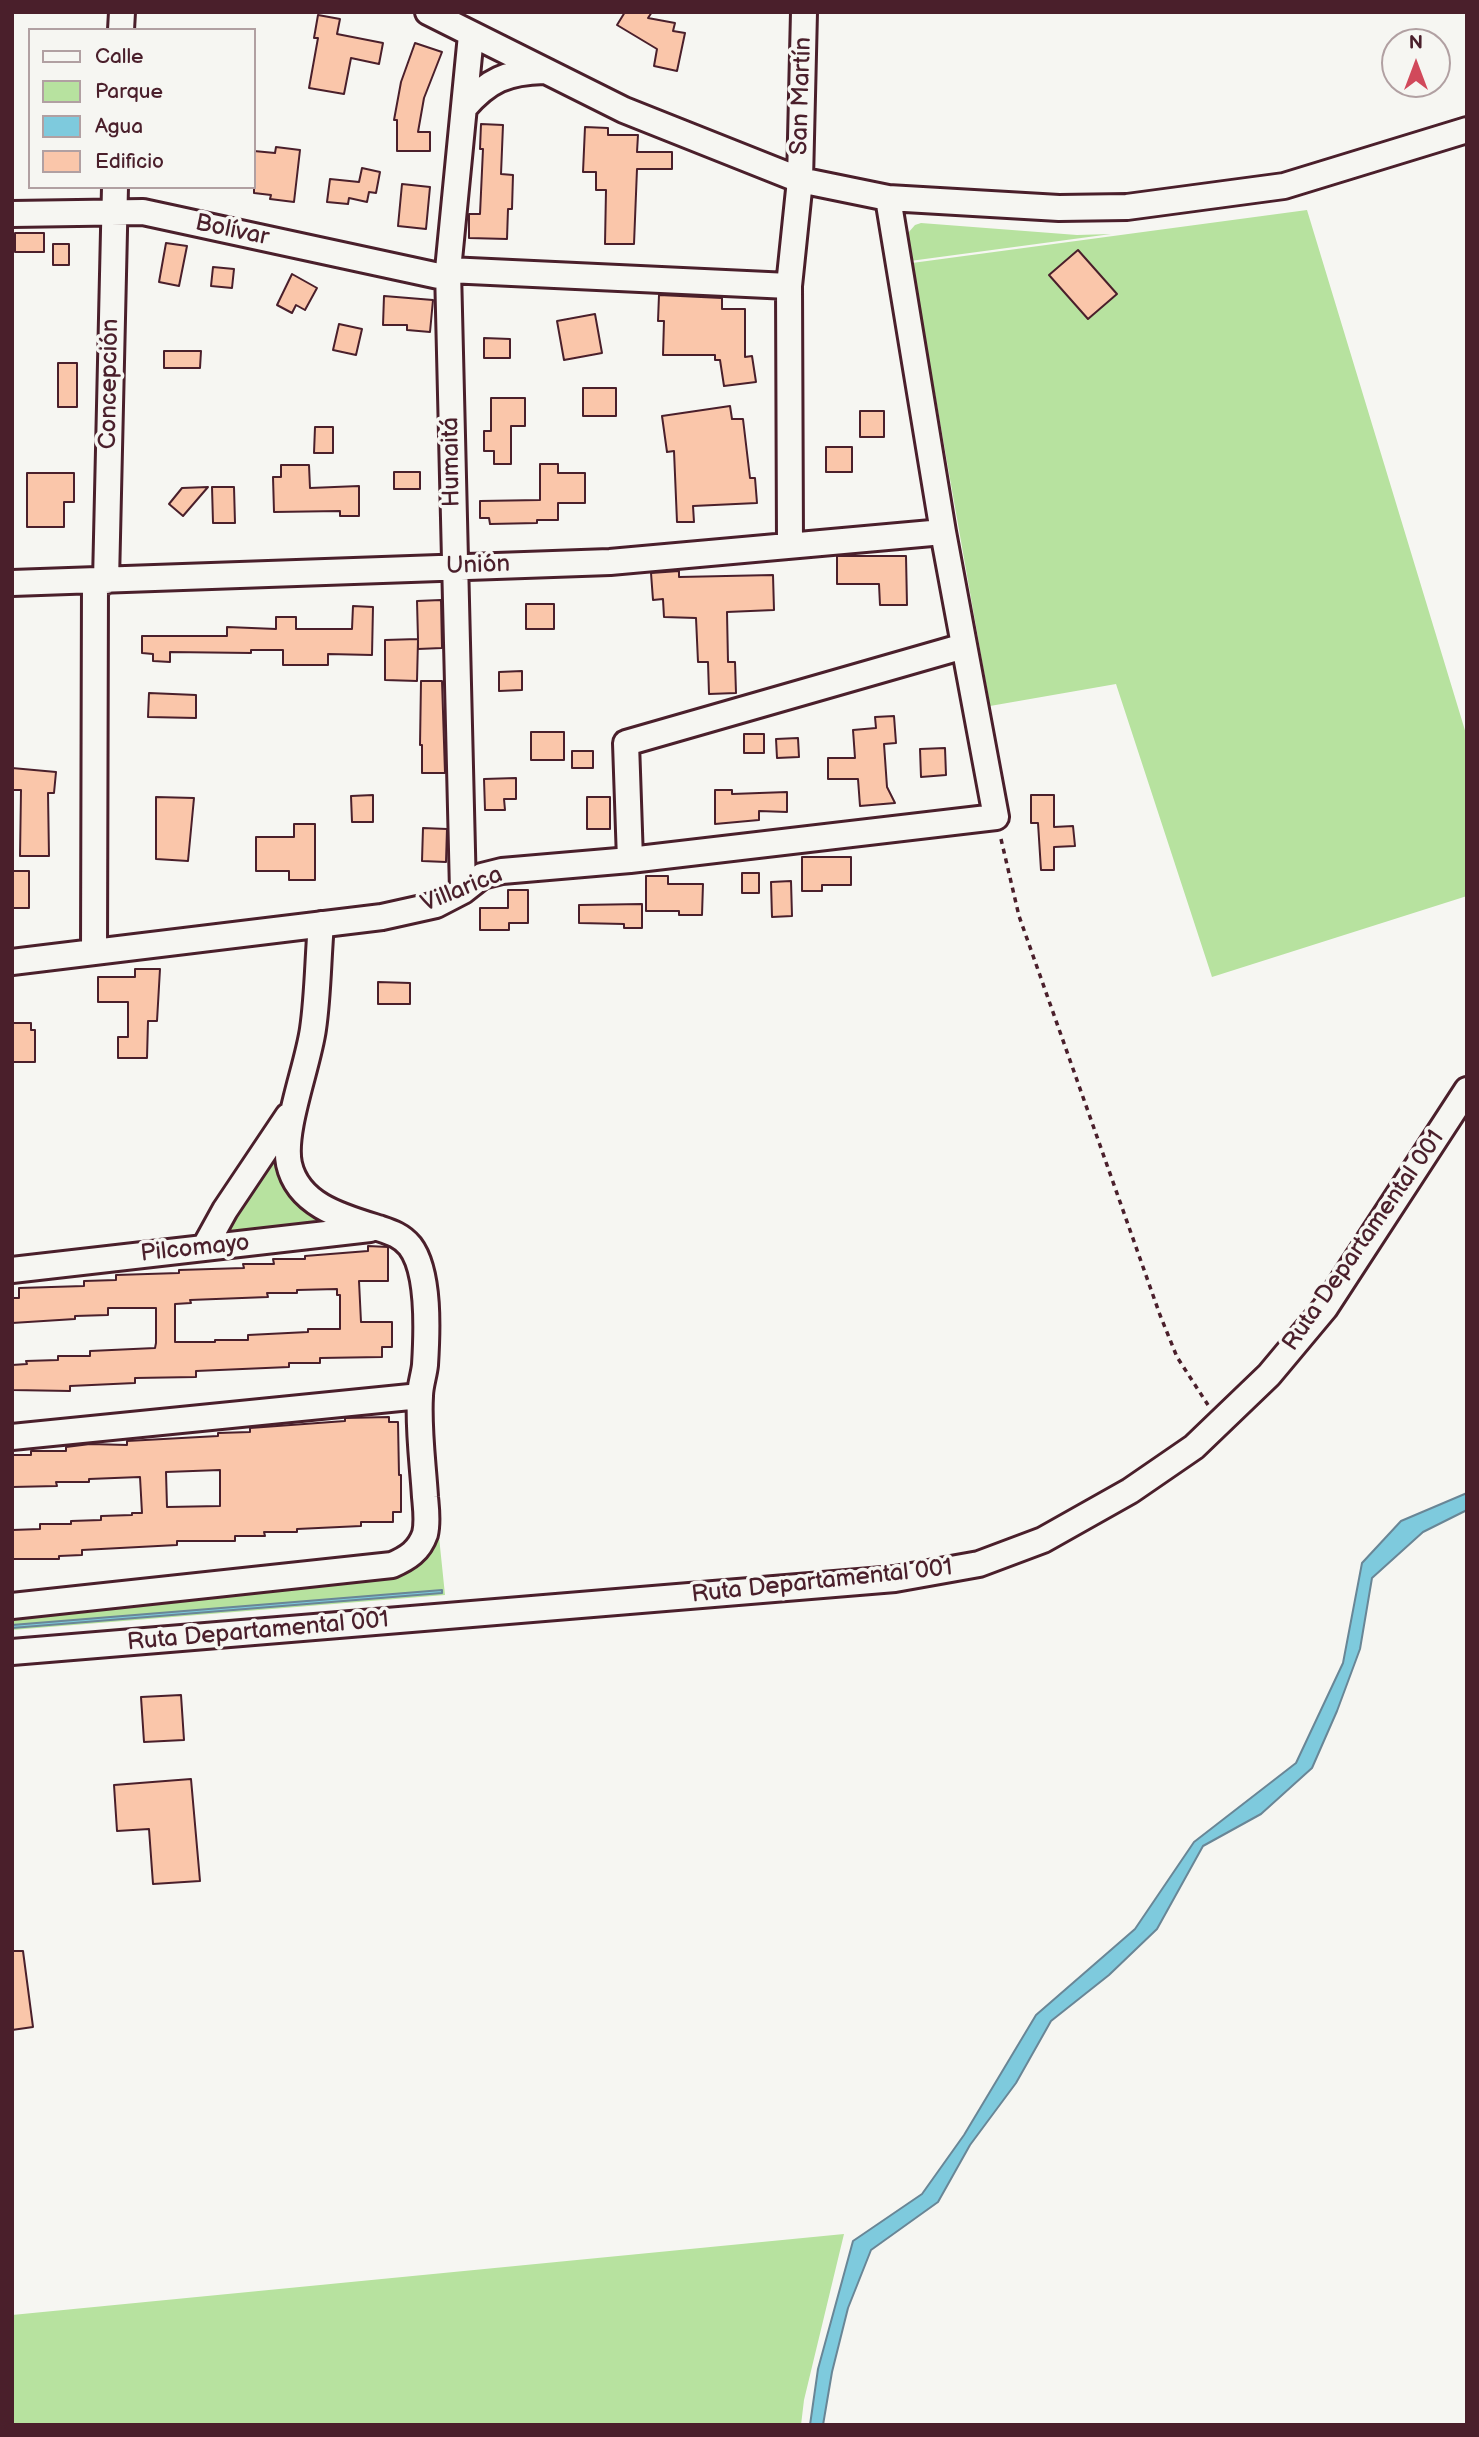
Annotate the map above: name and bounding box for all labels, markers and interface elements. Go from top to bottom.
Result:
legend [28,28,256,189]
north arrow [1381,28,1451,98]
text: N [1409,32,1423,55]
street label: San Martín [786,37,818,155]
text: Calle [95,44,144,69]
text: Parque [95,79,163,104]
text: Agua [95,114,143,139]
text: Edificio [95,149,164,174]
street label: Bolívar [193,209,271,253]
street label: Concepción [94,318,126,450]
street label: Humaitá [437,417,467,507]
street label: Unión [446,550,510,582]
street label: Villarica [417,861,507,919]
street label: Ruta Departamental 001 [1277,1125,1451,1357]
street label: Pilcomayo [139,1229,251,1269]
street label: Ruta Departamental 001 [690,1554,954,1610]
street label: Ruta Departamental 001 [126,1606,390,1658]

